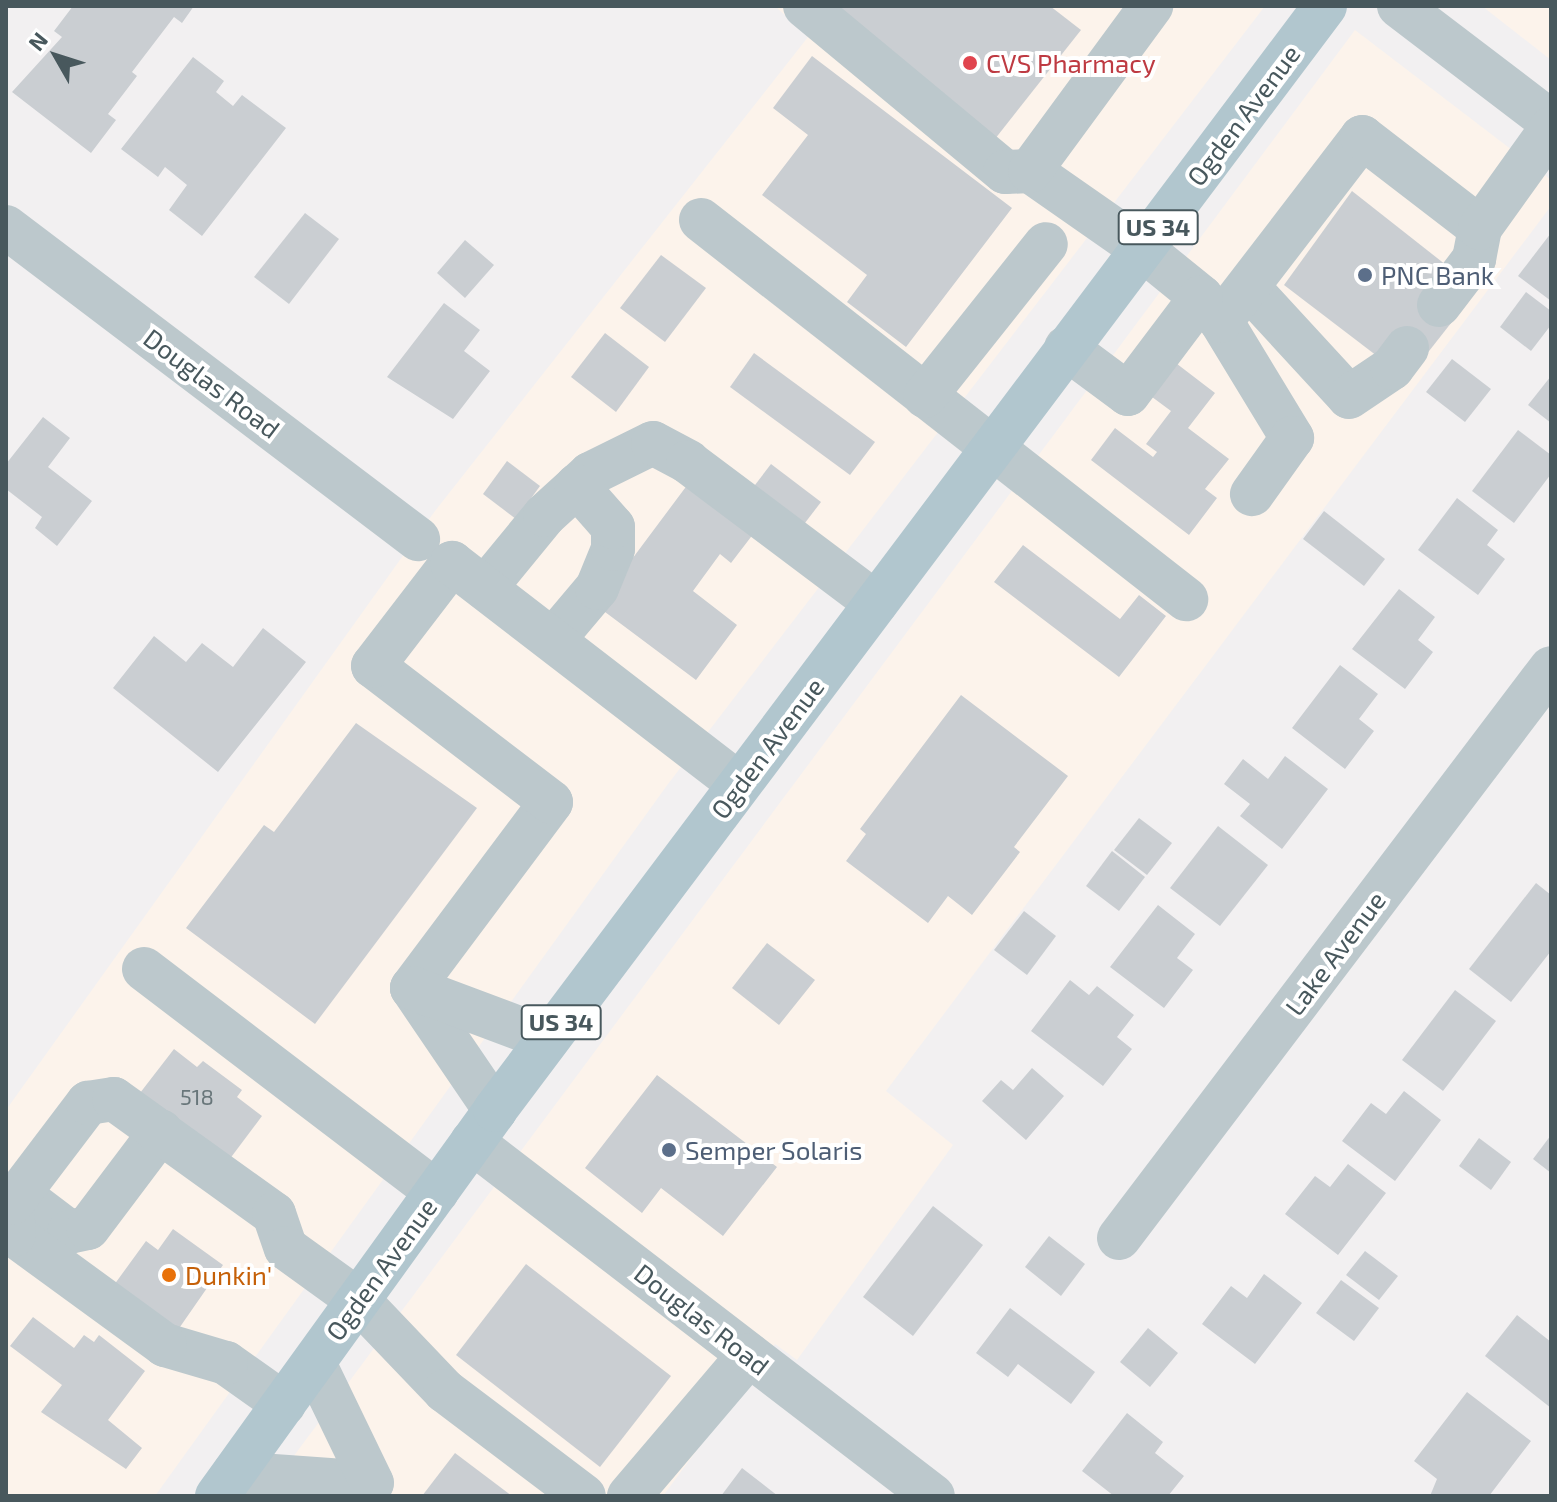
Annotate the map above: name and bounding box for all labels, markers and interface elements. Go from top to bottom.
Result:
north arrow [16,16,96,96]
text: N [22,27,52,55]
street label: Ogden Avenue [1180,38,1306,192]
place label: CVS Pharmacy [986,47,1156,79]
marker: CVS Pharmacy [961,54,979,72]
road number: US 34 [1116,207,1200,247]
place label: PNC Bank [1381,259,1494,291]
marker: PNC Bank [1356,266,1374,284]
street label: Douglas Road [138,322,286,444]
street label: Ogden Avenue [704,671,830,825]
street label: Lake Avenue [1278,885,1392,1021]
road number: US 34 [519,1002,603,1042]
house number: 518 [180,1084,214,1110]
place label: Semper Solaris [685,1134,863,1166]
marker: Semper Solaris [660,1141,678,1159]
street label: Ogden Avenue [319,1192,443,1346]
street label: Douglas Road [628,1257,776,1381]
place label: Dunkin' [185,1259,272,1291]
marker: Dunkin' [160,1266,178,1284]

